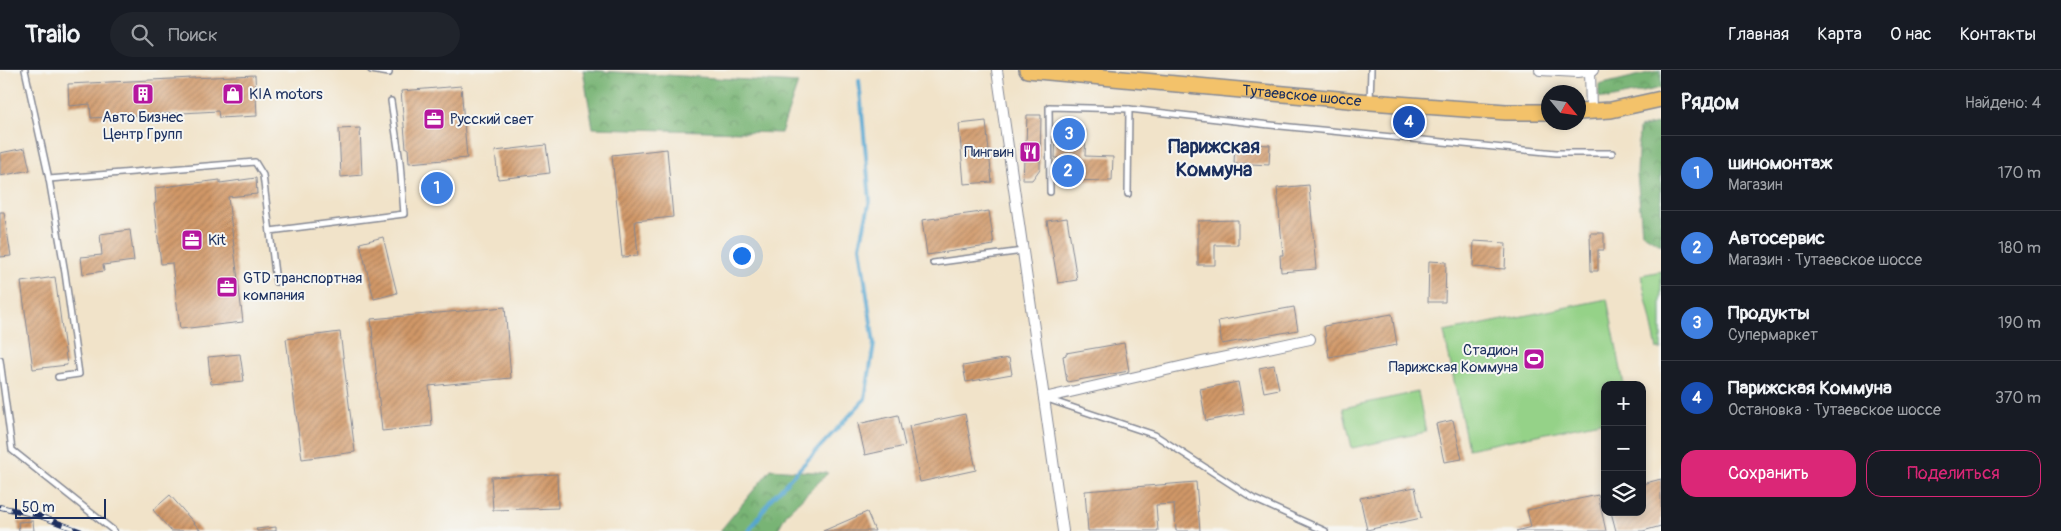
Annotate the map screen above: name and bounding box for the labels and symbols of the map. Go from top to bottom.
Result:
street label: Тутаевское шоссе [1241,81,1363,111]
building icon: Авто Бизнес Центр Групп [131,82,155,106]
shop icon: KIA motors [221,82,245,106]
place label: KIA motors [249,85,323,104]
north arrow [1541,85,1586,130]
pin: 4 [1393,103,1425,141]
office icon: Русский свет [422,107,446,131]
place label: Авто Бизнес Центр Групп [102,108,184,144]
place label: Русский свет [450,110,534,129]
pin: 3 [1053,115,1085,153]
district label: Парижская Коммуна [1168,134,1260,182]
restaurant icon: Пингвин [1018,140,1042,164]
place label: Пингвин [964,143,1014,162]
pin: 2 [1052,152,1084,190]
pin: 1 [421,169,453,207]
office icon: Kit [180,228,204,252]
place label: Kit [208,231,227,250]
your location [729,243,755,269]
place label: GTD транспортная компания [243,269,362,305]
office icon: GTD транспортная компания [215,275,239,299]
place label: Стадион Парижская Коммуна [1389,341,1518,377]
sports icon: Стадион Парижская Коммуна [1522,347,1546,371]
scale bar [15,496,106,519]

